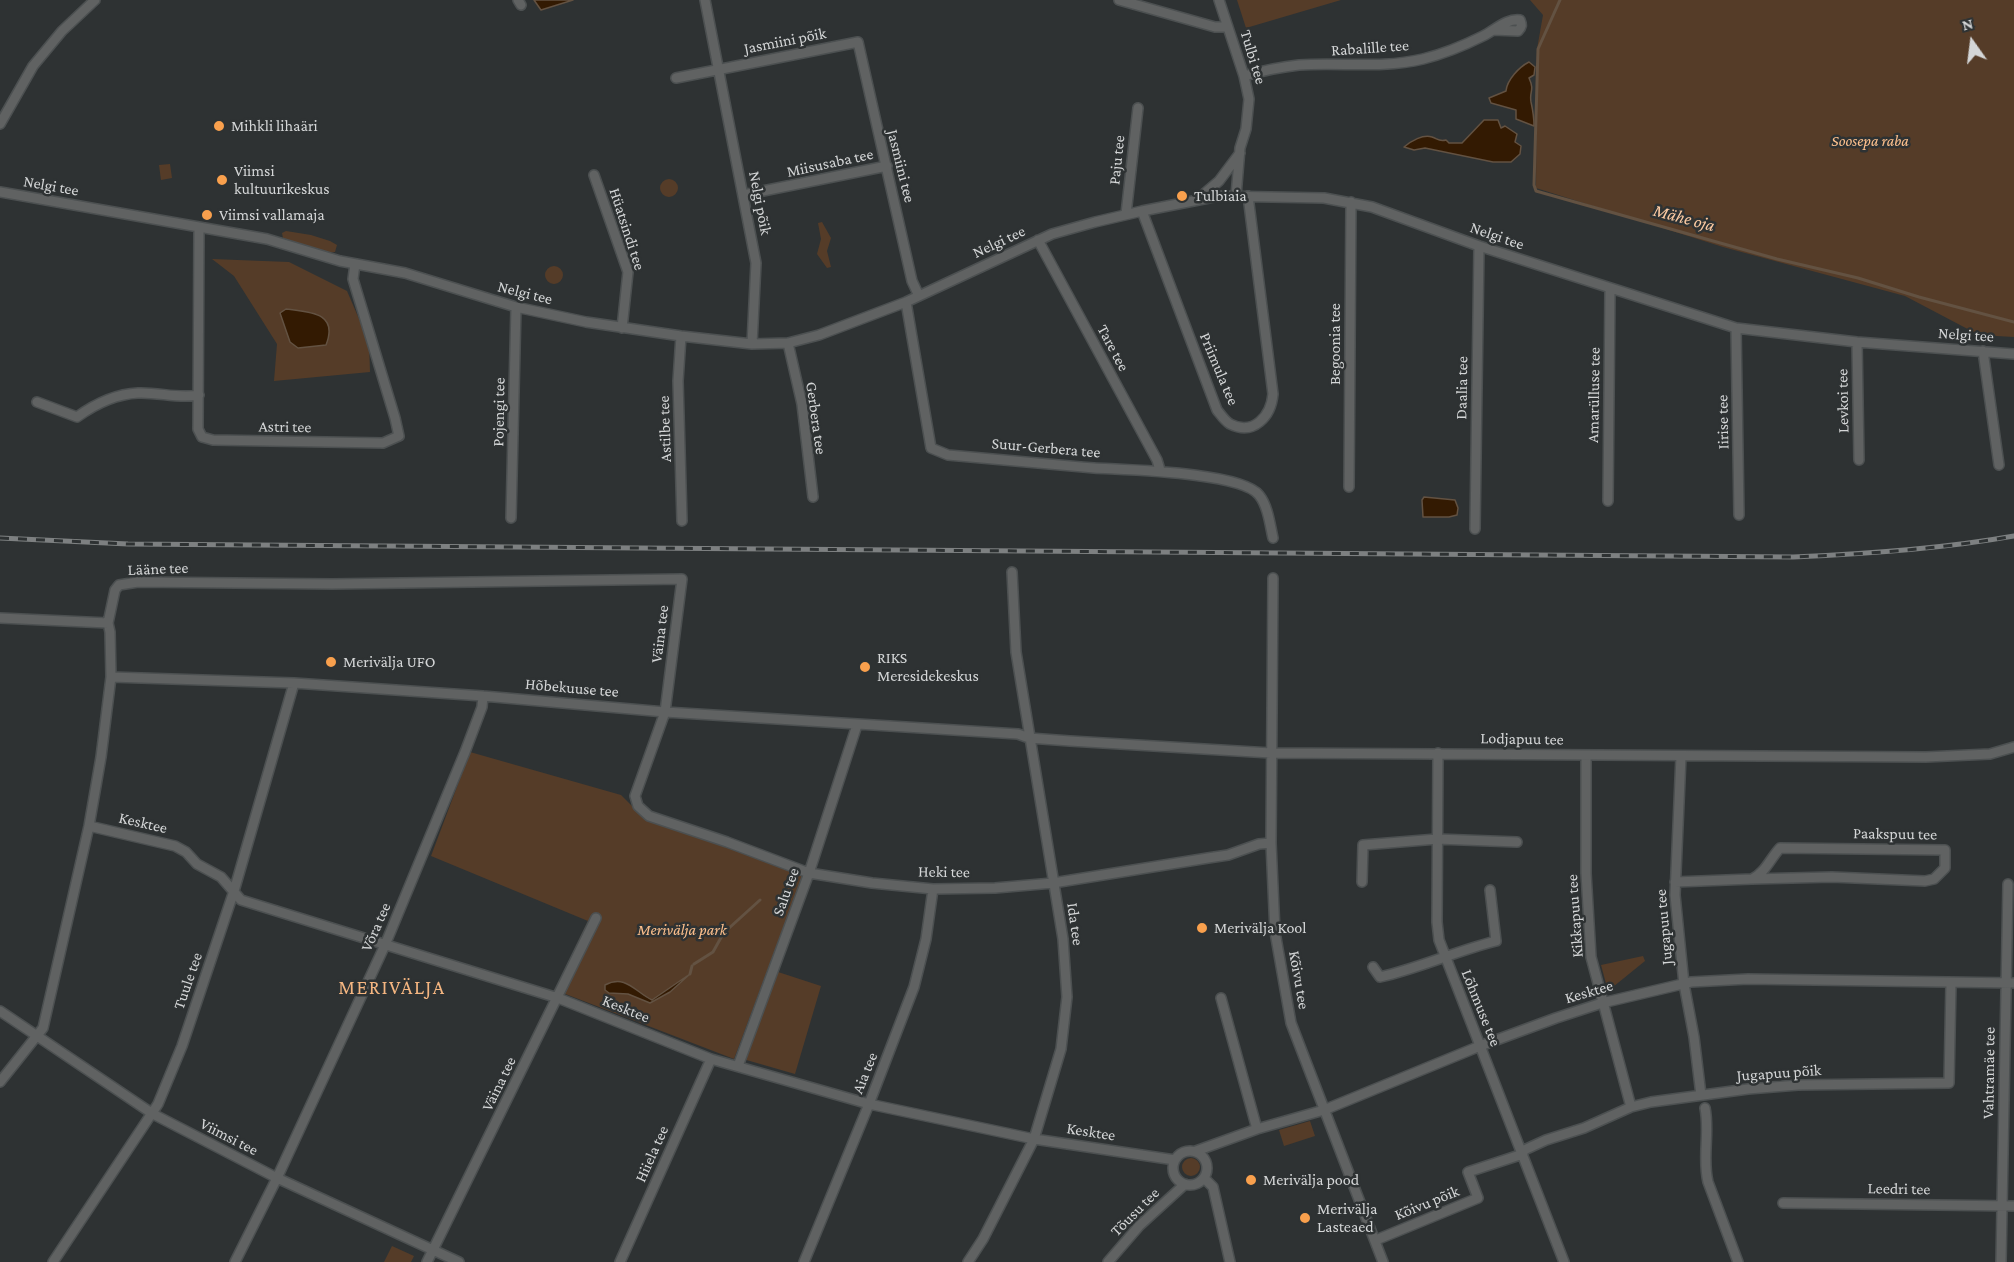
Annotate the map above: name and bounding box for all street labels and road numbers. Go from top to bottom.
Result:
street label: Jasmiini põik [742,24,828,58]
street label: Tulbi tee [1236,27,1270,87]
street label: Rabalille tee [1330,36,1410,60]
street label: Jasmiini tee [883,127,919,205]
street label: Paju tee [1105,134,1129,186]
street label: Miisusaba tee [785,144,875,182]
street label: Nelgi põik [744,169,776,237]
street label: Nelgi tee [22,172,80,200]
street label: Hüatsindi tee [605,185,649,273]
street label: Nelgi tee [1467,218,1527,254]
street label: Nelgi tee [970,222,1028,262]
street label: Nelgi tee [496,277,554,309]
street label: Begoonia tee [1325,303,1345,385]
street label: Tare tee [1093,321,1133,375]
street label: Nelgi tee [1937,323,1995,347]
street label: Priimula tee [1195,330,1243,408]
street label: Amarülluse tee [1584,347,1604,443]
street label: Daalia tee [1452,356,1472,420]
street label: Levkoi tee [1833,369,1853,433]
street label: Pojengi tee [489,377,509,447]
street label: Gerbera tee [801,380,831,456]
street label: Astilbe tee [654,395,676,463]
street label: Iirise tee [1713,395,1733,449]
street label: Astri tee [258,417,312,437]
street label: Suur-Gerbera tee [991,434,1101,462]
street label: Lääne tee [127,558,189,580]
street label: Väina tee [647,604,673,664]
street label: Hõbekuuse tee [524,674,620,702]
street label: Lodjapuu tee [1480,729,1564,749]
street label: Kesktee [117,808,169,838]
street label: Paakspuu tee [1853,824,1937,844]
street label: Heki tee [918,862,970,882]
street label: Salu tee [768,865,804,919]
street label: Kikkapuu tee [1563,874,1587,958]
street label: Jugapuu tee [1651,888,1677,966]
street label: Võra tee [357,900,395,954]
street label: Ida tee [1063,901,1087,947]
street label: Kõivu tee [1284,949,1314,1011]
street label: Tuule tee [169,950,207,1012]
street label: Lõhmuse tee [1457,967,1505,1049]
street label: Kesktee [1563,976,1615,1008]
street label: Kesktee [600,991,652,1027]
street label: Vahtramäe tee [1979,1027,1999,1119]
street label: Aia tee [848,1049,882,1097]
street label: Väina tee [478,1054,520,1114]
street label: Jugapuu põik [1736,1060,1822,1086]
street label: Viimsi tee [197,1114,261,1160]
street label: Kesktee [1065,1119,1117,1145]
street label: Hiiela tee [631,1123,673,1185]
street label: Leedri tee [1868,1179,1930,1199]
street label: Kõivu põik [1392,1181,1462,1225]
street label: Tõusu tee [1106,1183,1164,1241]

